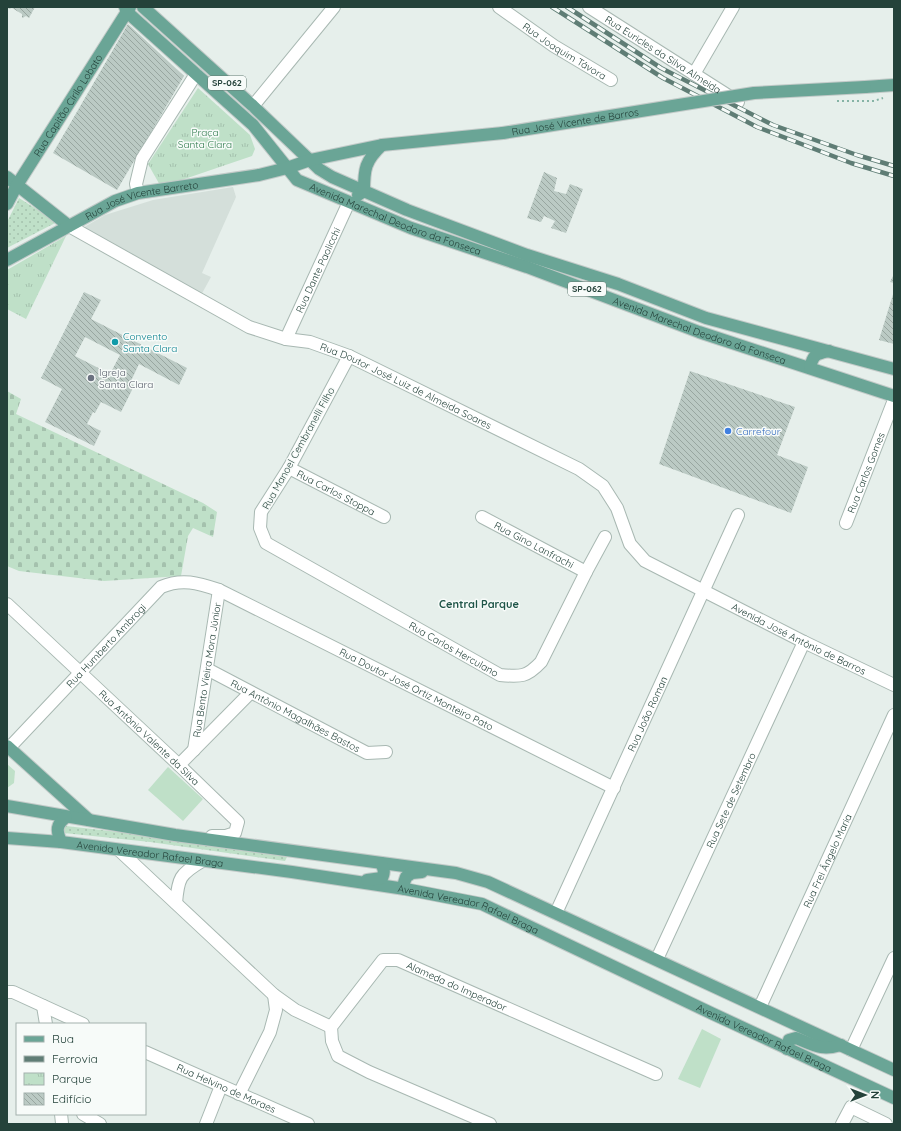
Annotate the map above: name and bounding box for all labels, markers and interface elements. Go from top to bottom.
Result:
street label: Rua Euricles da Silva Almeida [602,13,724,97]
street label: Rua Joaquim Távora [520,20,609,83]
street label: Rua Capitão Cirilo Lobato [31,52,105,159]
road number: SP-062 [208,76,246,90]
street label: Rua José Vicente de Barros [511,105,640,139]
park label: Praça Santa Clara [178,126,232,151]
street label: Rua José Vicente Barreto [83,178,199,223]
street label: Avenida Marechal Deodoro da Fonseca [308,180,483,258]
street label: Rua Dante Paolicchi [293,225,343,315]
road number: SP-062 [568,282,606,296]
street label: Avenida Marechal Deodoro da Fonseca [611,294,788,367]
place label: Convento Santa Clara [123,330,177,355]
marker: Convento Santa Clara [110,337,120,347]
street label: Rua Doutor José Luiz de Almeida Soares [318,340,494,432]
place label: Igreja Santa Clara [99,366,153,391]
marker: Igreja Santa Clara [86,373,96,383]
street label: Rua Manoel Cembranelli Filho [259,385,338,512]
place label: Carrefour [736,425,781,438]
marker: Carrefour [723,426,733,436]
street label: Rua Carlos Gomes [844,430,888,515]
street label: Rua Carlos Stoppa [294,467,377,518]
street label: Rua Gino Lanfrachi [492,519,576,571]
district label: Central Parque [439,597,519,611]
street label: Avenida José Antônio de Barros [729,600,868,678]
street label: Rua Humberto Ambrogi [63,601,149,690]
street label: Rua Bento Vieira Mora Júnior [190,602,224,738]
street label: Rua Carlos Herculano [406,619,501,680]
street label: Rua Doutor José Ortiz Monteiro Pato [337,645,495,733]
street label: Rua João Roman [625,674,670,754]
street label: Rua Antônio Magalhães Bastos [228,677,363,755]
street label: Rua Antônio Valente da Silva [96,687,202,788]
street label: Rua Sete de Setembro [703,751,759,850]
street label: Rua Frei Ângelo Maria [800,812,855,910]
street label: Avenida Vereador Rafael Braga [76,838,224,870]
street label: Avenida Vereador Rafael Braga [397,882,541,937]
street label: Alameda do Imperador [404,959,509,1014]
street label: Avenida Vereador Rafael Braga [694,1001,834,1075]
legend [16,1023,146,1115]
text: Rua [52,1031,74,1046]
text: Ferrovia [52,1051,98,1066]
street label: Rua Helvino de Moraes [175,1061,278,1116]
text: Parque [52,1071,92,1086]
north arrow [845,1075,885,1115]
text: Edifício [52,1091,92,1106]
text: N [868,1091,882,1099]

